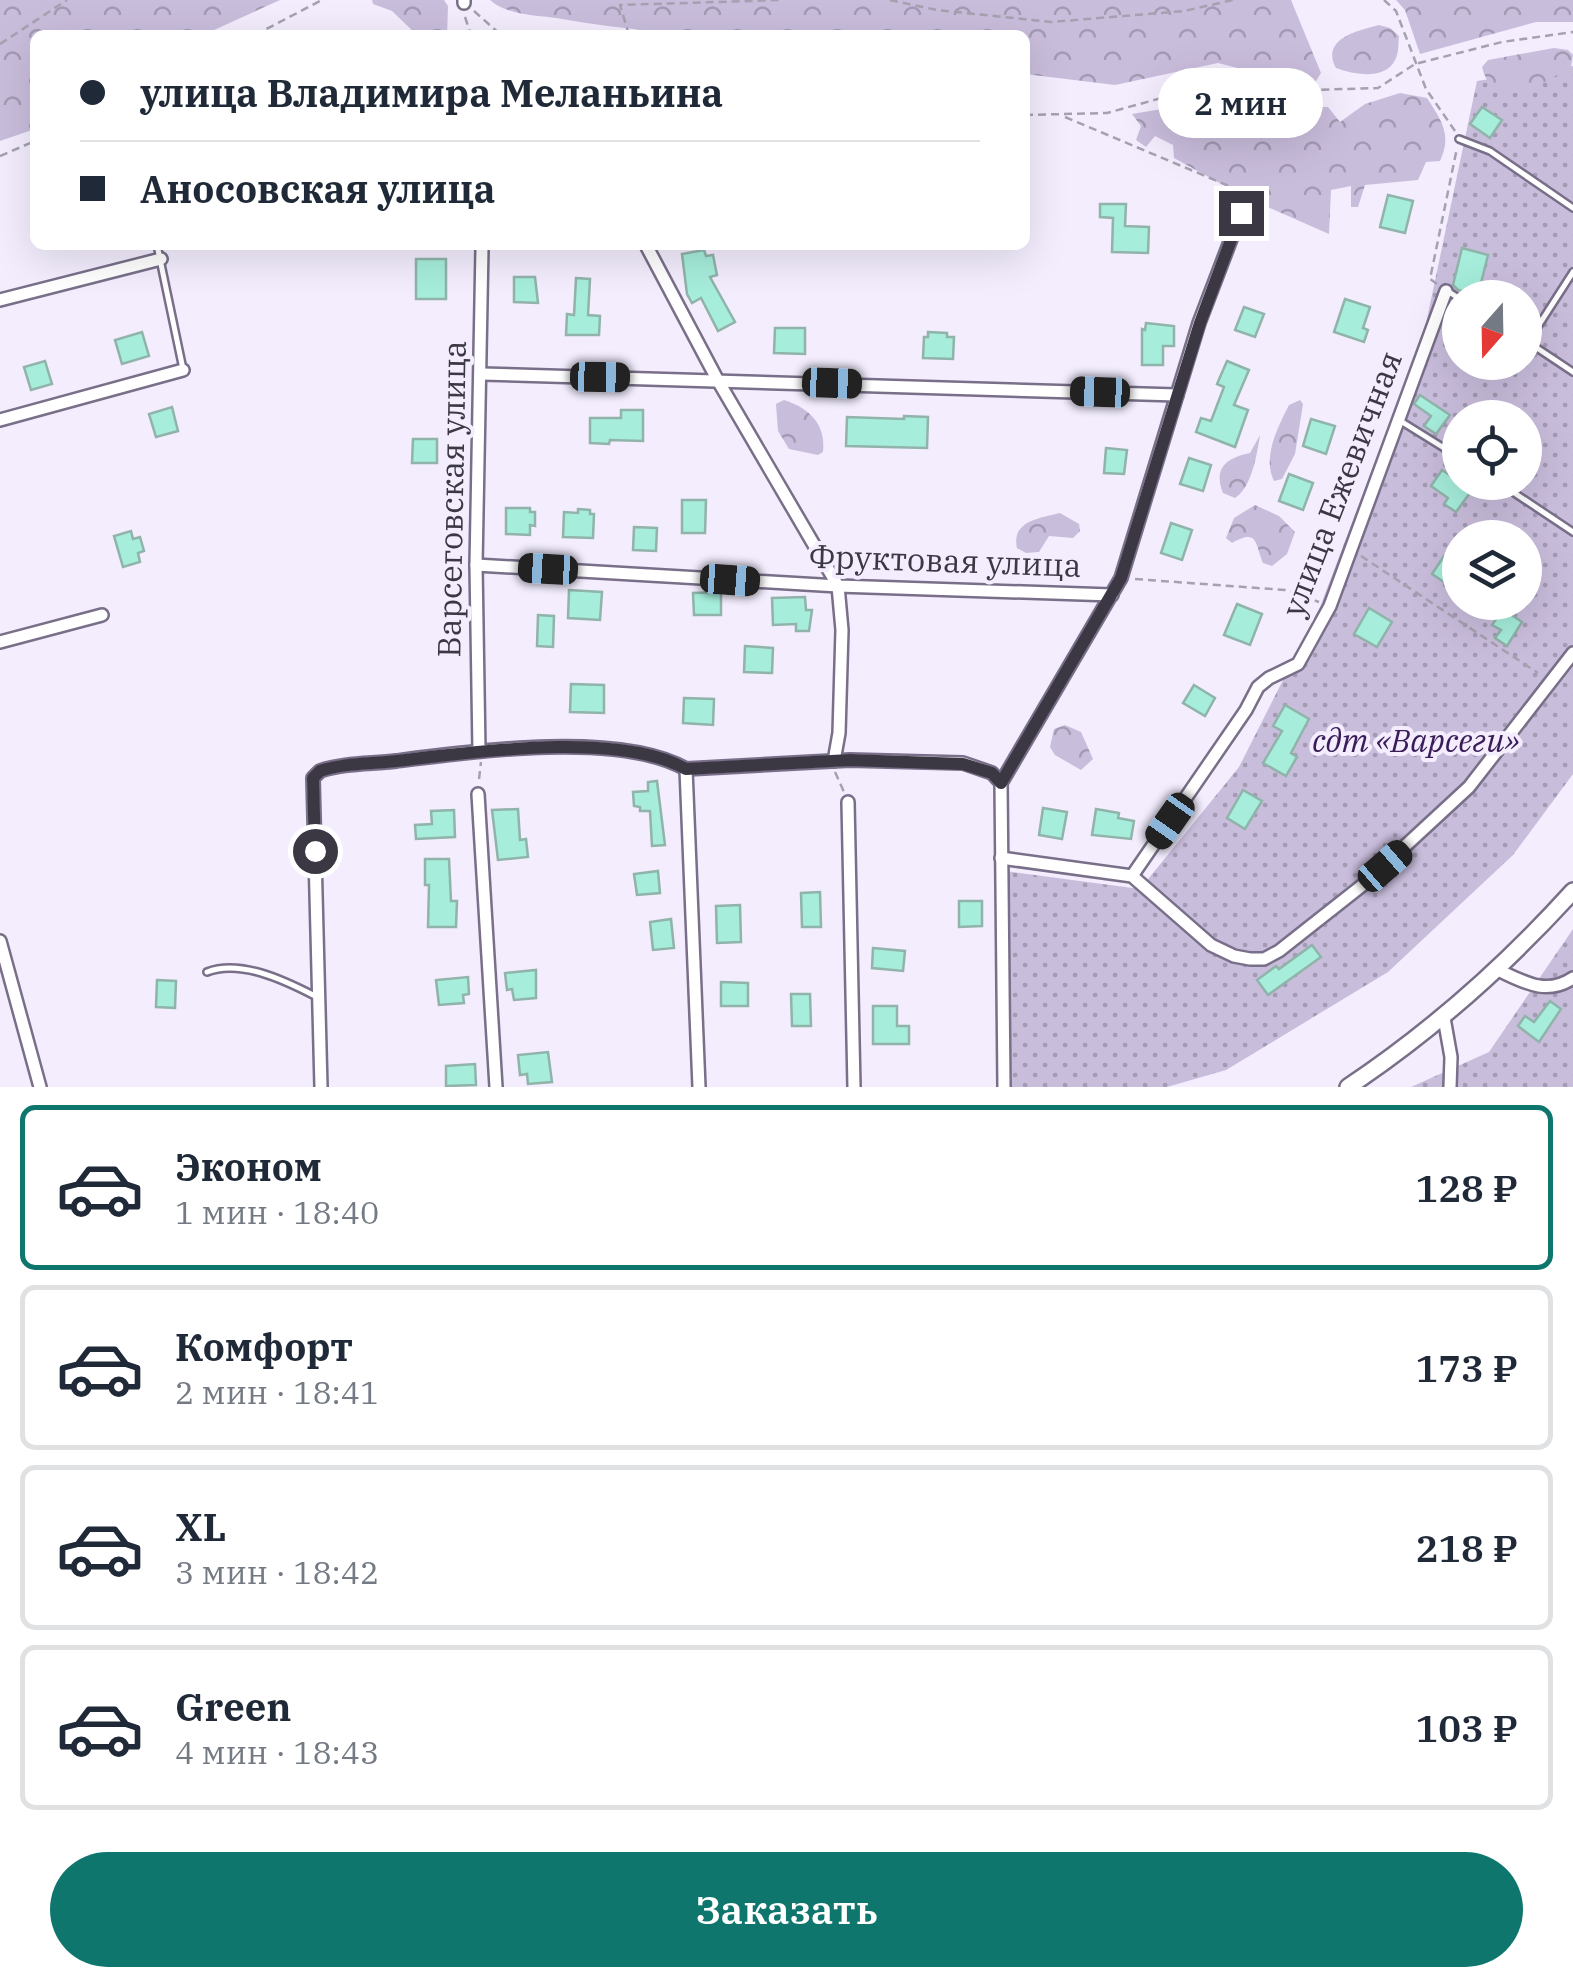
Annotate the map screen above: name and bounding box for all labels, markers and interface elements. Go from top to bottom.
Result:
text: улица Владимира Меланьина [140,68,723,117]
callout: 2 мин [1158,68,1324,138]
text: 2 мин [1194,82,1287,124]
text: Аносовская улица [140,164,496,213]
route end [1219,191,1264,236]
north arrow [1442,280,1542,380]
map controls [1442,280,1542,620]
street label: Варсеговская улица [427,340,475,658]
street label: улица Ежевичная [1271,345,1411,622]
car [570,361,630,393]
car [801,367,863,399]
car [1069,376,1131,408]
button: locate [1442,400,1542,500]
button: layers [1442,520,1542,620]
street label: Фруктовая улица [808,534,1082,586]
car [517,552,579,586]
car [699,563,761,597]
park label: сдт «Варсеги» [1312,719,1520,761]
car [1141,788,1199,854]
route start [293,829,338,874]
car [1353,835,1417,897]
text: Эконом [175,1142,322,1191]
icon: car [55,1143,145,1233]
text: 128 ₽ [1416,1163,1518,1212]
text: 1 мин · 18:40 [175,1191,379,1233]
text: Комфорт [175,1322,353,1371]
icon: car [55,1323,145,1413]
text: 173 ₽ [1416,1343,1518,1392]
text: 2 мин · 18:41 [175,1371,379,1413]
text: XL [175,1502,226,1551]
icon: car [55,1503,145,1593]
text: 218 ₽ [1416,1523,1518,1572]
text: 3 мин · 18:42 [175,1551,379,1593]
text: Green [175,1682,291,1731]
icon: car [55,1683,145,1773]
text: 103 ₽ [1416,1703,1518,1752]
text: 4 мин · 18:43 [175,1731,379,1773]
button: Заказать [50,1852,1523,1967]

